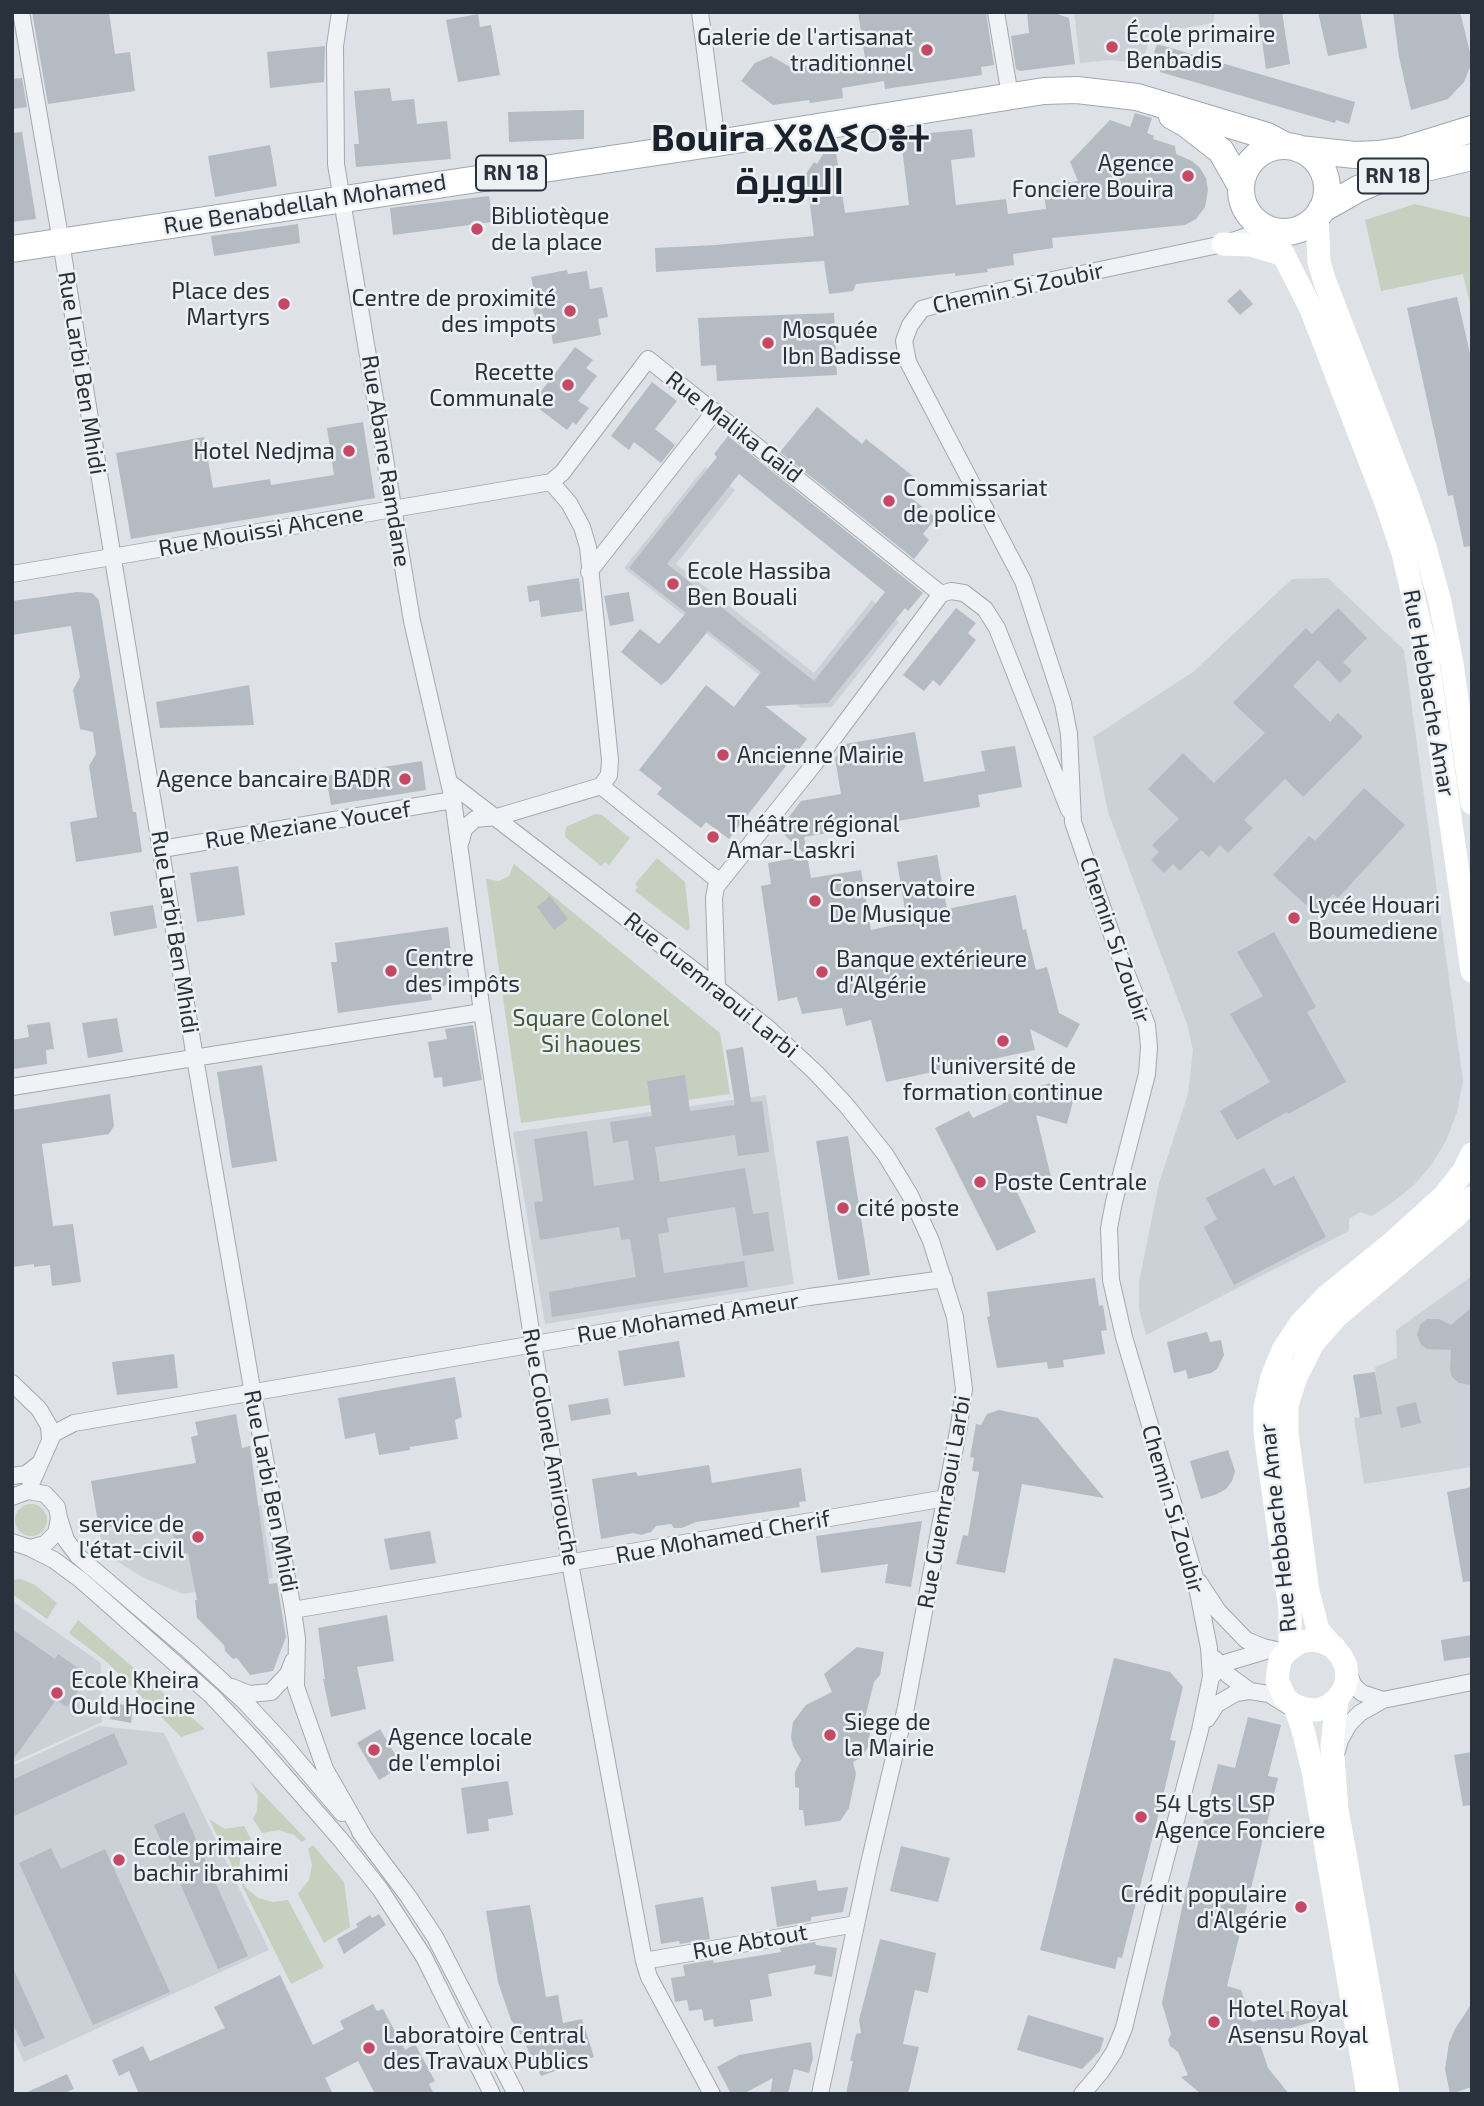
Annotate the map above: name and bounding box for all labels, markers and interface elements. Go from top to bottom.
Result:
place label: École primaire Benbadis [1126,20,1275,74]
place label: Galerie de l'artisanat traditionnel [697,23,913,77]
marker: École primaire Benbadis [1104,39,1120,55]
marker: Galerie de l'artisanat traditionnel [919,42,935,58]
district label: Bouira ⵝⵓⵠⵉⵔⴻⵜ البويرة [651,117,929,204]
place label: Agence Fonciere Bouira [1012,149,1174,203]
road number: RN 18 [476,156,546,190]
road number: RN 18 [1358,158,1428,194]
street label: Rue Benabdellah Mohamed [162,168,448,240]
marker: Agence Fonciere Bouira [1180,168,1196,184]
place label: Bibliotèque de la place [491,202,609,256]
marker: Bibliotèque de la place [469,221,485,237]
street label: Chemin Si Zoubir [930,256,1106,320]
street label: Rue Larbi Ben Mhidi [52,269,112,477]
place label: Place des Martyrs [171,277,270,331]
place label: Centre de proximité des impots [351,284,556,338]
marker: Place des Martyrs [276,296,292,312]
marker: Centre de proximité des impots [562,303,578,319]
place label: Mosquée Ibn Badisse [782,316,901,370]
marker: Mosquée Ibn Badisse [760,335,776,351]
street label: Rue Abane Ramdane [356,353,416,569]
place label: Recette Communale [429,358,554,412]
street label: Rue Malika Gaid [660,365,808,489]
marker: Recette Communale [560,377,576,393]
place label: Hotel Nedjma [193,437,335,465]
marker: Hotel Nedjma [341,443,357,459]
place label: Commissariat de police [903,474,1047,528]
marker: Commissariat de police [881,493,897,509]
street label: Rue Mouissi Ahcene [156,499,366,563]
place label: Ecole Hassiba Ben Bouali [687,557,831,611]
marker: Ecole Hassiba Ben Bouali [665,576,681,592]
street label: Rue Hebbache Amar [1397,587,1461,799]
place label: Ancienne Mairie [737,741,904,769]
marker: Ancienne Mairie [715,747,731,763]
place label: Agence bancaire BADR [157,765,391,793]
marker: Agence bancaire BADR [397,771,413,787]
street label: Rue Meziane Youcef [203,795,413,855]
place label: Théâtre régional Amar-Laskri [727,810,900,864]
street label: Rue Larbi Ben Mhidi [145,828,205,1036]
marker: Théâtre régional Amar-Laskri [705,829,721,845]
street label: Chemin Si Zoubir [1074,853,1156,1027]
place label: Conservatoire De Musique [829,874,975,928]
place label: Lycée Houari Boumediene [1308,891,1440,945]
marker: Conservatoire De Musique [807,893,823,909]
street label: Rue Guemraoui Larbi [618,906,804,1064]
marker: Lycée Houari Boumediene [1286,910,1302,926]
place label: Centre des impôts [405,944,520,998]
place label: Banque extérieure d'Algérie [836,945,1027,999]
marker: Centre des impôts [383,963,399,979]
marker: Banque extérieure d'Algérie [814,964,830,980]
park label: Square Colonel Si haoues [513,1004,669,1058]
marker: l'université de formation continue [995,1033,1011,1049]
place label: l'université de formation continue [903,1052,1103,1106]
place label: Poste Centrale [994,1168,1147,1196]
marker: Poste Centrale [972,1174,988,1190]
place label: cité poste [857,1194,959,1222]
marker: cité poste [835,1200,851,1216]
street label: Rue Mohamed Ameur [575,1287,801,1349]
street label: Rue Colonel Amirouche [517,1326,585,1568]
street label: Rue Larbi Ben Mhidi [238,1387,304,1595]
street label: Rue Guemraoui Larbi [912,1393,976,1611]
street label: Chemin Si Zoubir [1136,1422,1210,1596]
street label: Rue Hebbache Amar [1253,1422,1303,1634]
street label: Rue Mohamed Cherif [614,1505,832,1569]
place label: service de l'état-civil [79,1510,184,1564]
marker: service de l'état-civil [190,1529,206,1545]
place label: Ecole Kheira Ould Hocine [71,1666,199,1720]
marker: Ecole Kheira Ould Hocine [49,1685,65,1701]
place label: Siege de la Mairie [844,1708,934,1762]
place label: Agence locale de l'emploi [388,1723,532,1777]
marker: Siege de la Mairie [822,1727,838,1743]
marker: Agence locale de l'emploi [366,1742,382,1758]
place label: 54 Lgts LSP Agence Fonciere [1155,1790,1325,1844]
marker: 54 Lgts LSP Agence Fonciere [1133,1809,1149,1825]
place label: Ecole primaire bachir ibrahimi [133,1833,289,1887]
marker: Ecole primaire bachir ibrahimi [111,1852,127,1868]
place label: Crédit populaire d'Algérie [1121,1880,1287,1934]
marker: Crédit populaire d'Algérie [1293,1899,1309,1915]
street label: Rue Abtout [691,1918,809,1966]
place label: Hotel Royal Asensu Royal [1228,1995,1368,2049]
marker: Hotel Royal Asensu Royal [1206,2014,1222,2030]
place label: Laboratoire Central des Travaux Publics [383,2021,589,2075]
marker: Laboratoire Central des Travaux Publics [361,2040,377,2056]

